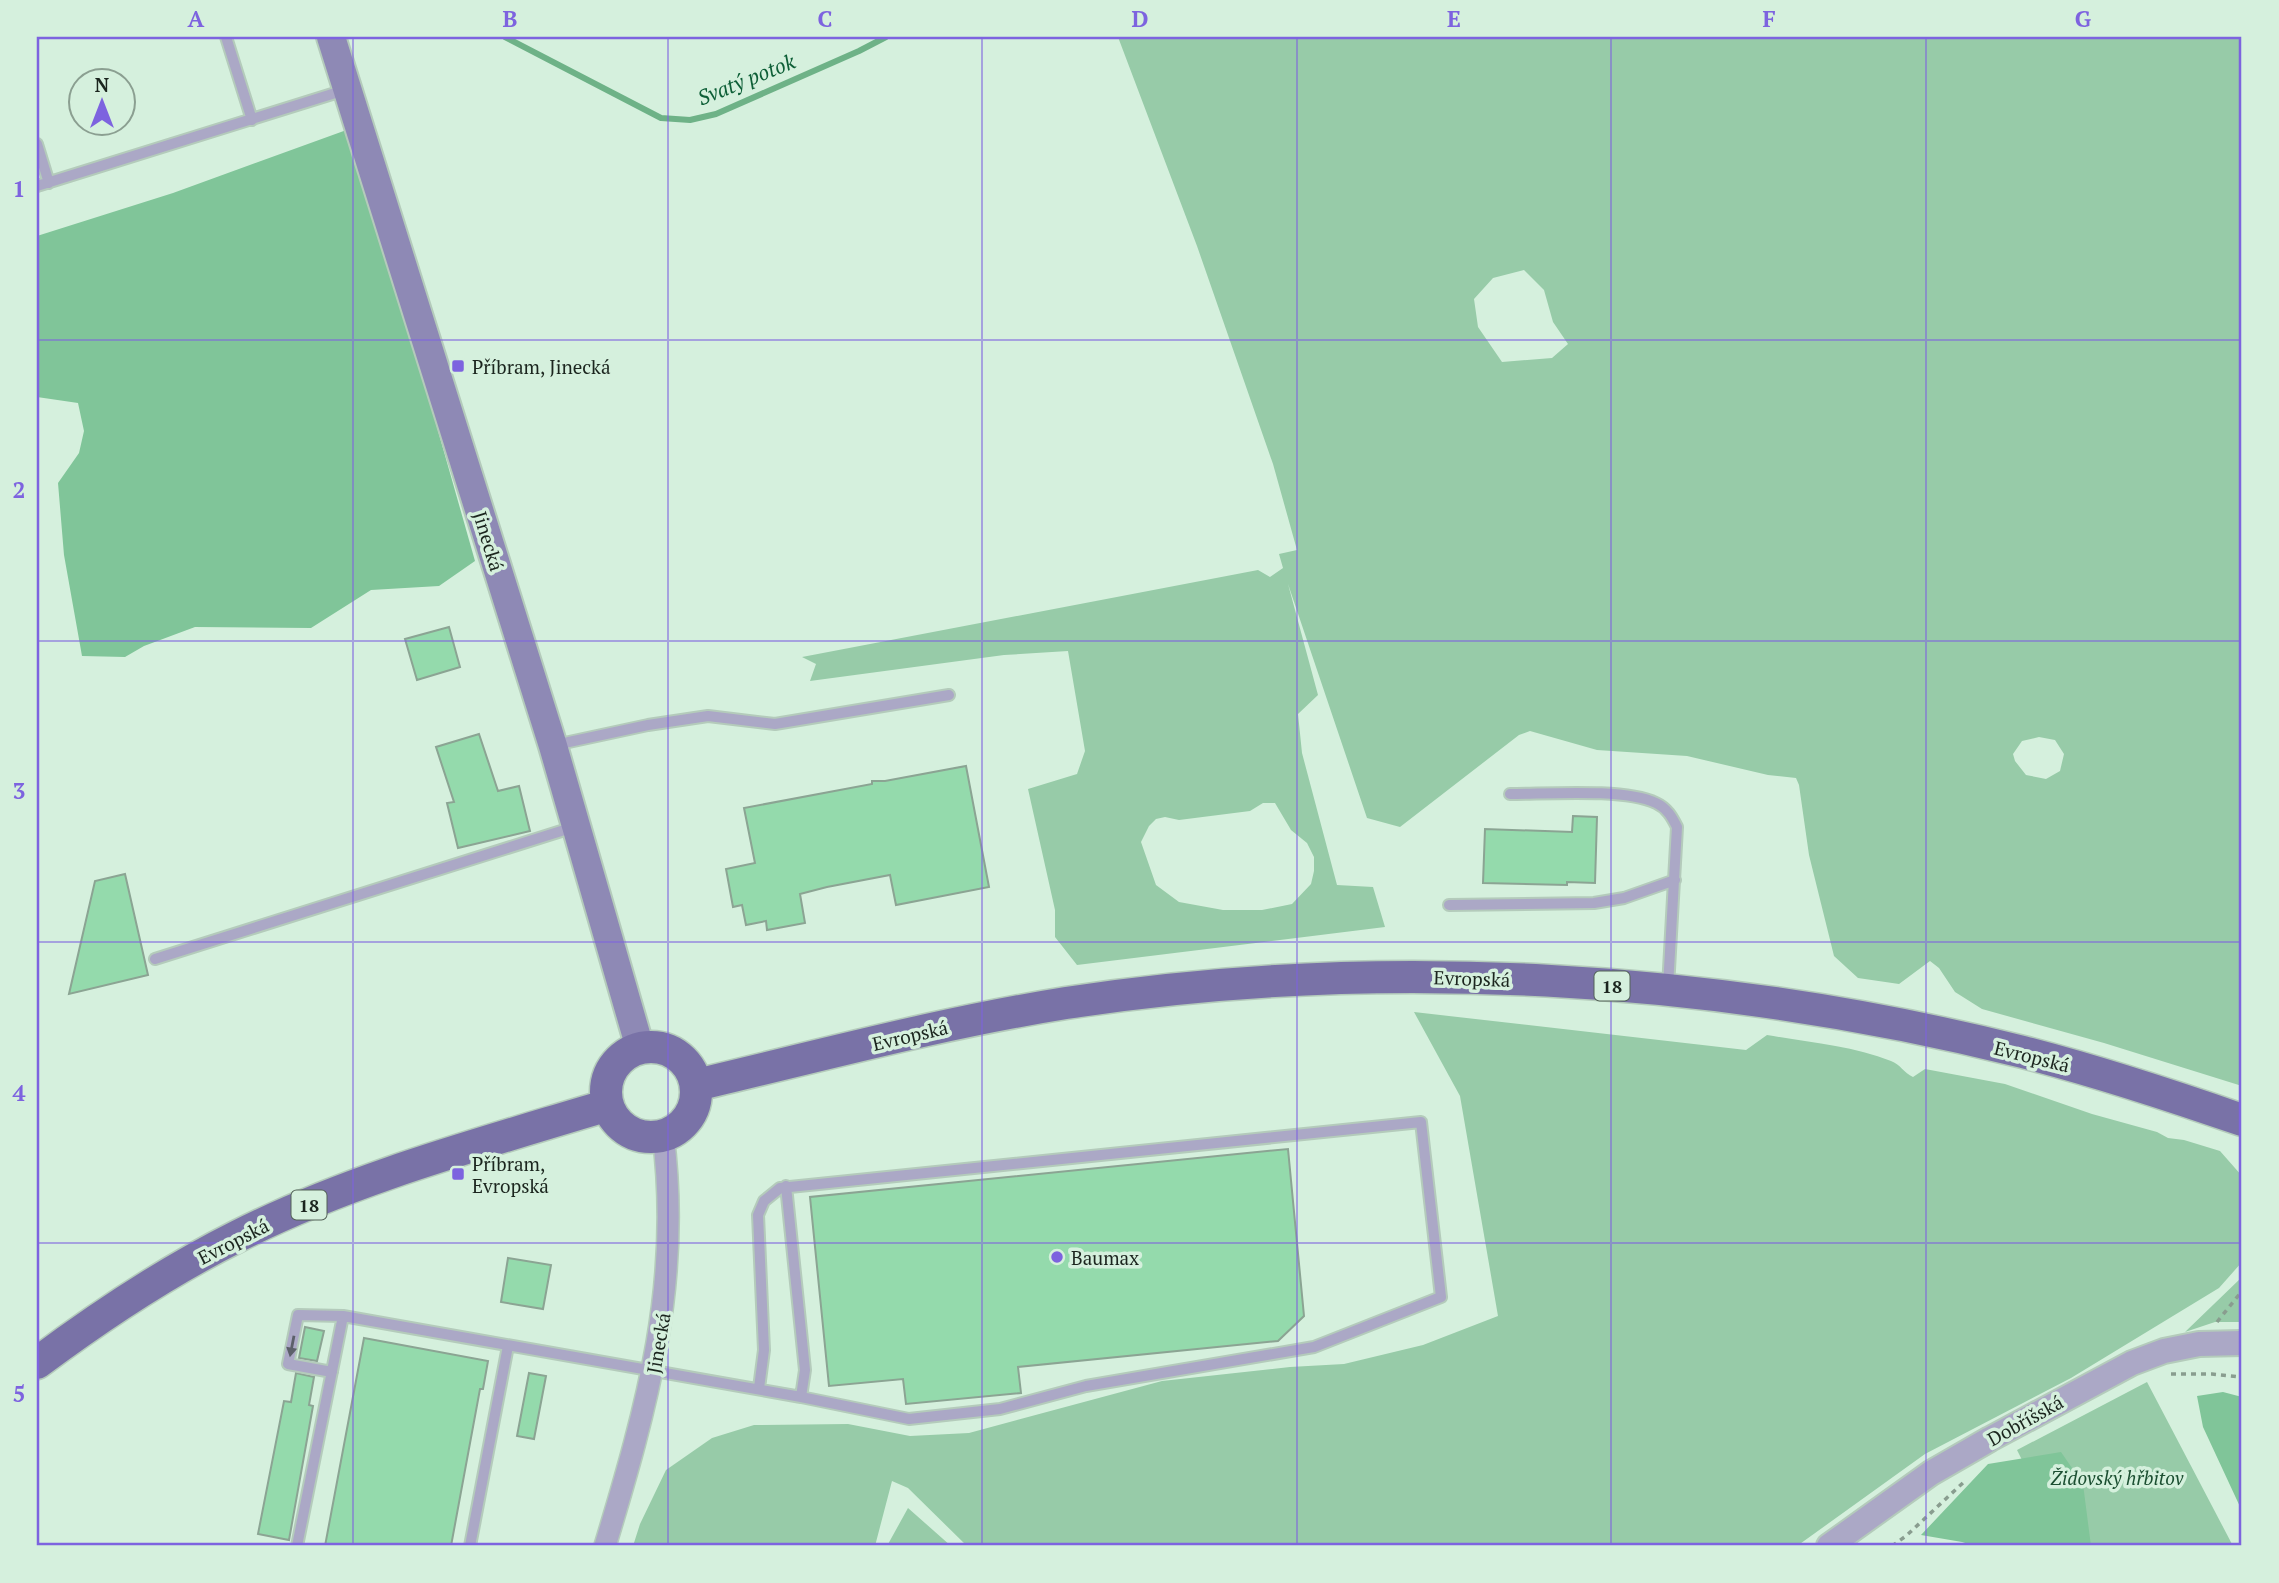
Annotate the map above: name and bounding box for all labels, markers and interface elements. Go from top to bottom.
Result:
text: A [188,3,205,34]
text: B [503,3,518,34]
text: C [818,3,833,34]
text: D [1132,3,1149,34]
text: E [1447,3,1461,34]
text: F [1762,3,1776,34]
text: G [2075,3,2092,34]
water label: Svatý potok [693,46,800,111]
north arrow [66,66,136,136]
text: N [95,72,110,97]
text: 1 [13,173,26,204]
place label: Příbram, Jinecká [472,354,611,379]
marker: Příbram, Jinecká [450,358,466,374]
text: 2 [13,474,26,505]
street label: Jinecká [468,508,510,574]
text: 3 [13,775,26,806]
street label: Evropská [1433,964,1511,992]
road number: 18 [1594,972,1630,1001]
street label: Evropská [870,1014,951,1056]
street label: Evropská [1992,1035,2073,1078]
text: 4 [13,1077,26,1108]
place label: Příbram, Evropská [472,1151,549,1198]
marker: Příbram, Evropská [450,1166,466,1182]
road number: 18 [292,1190,326,1220]
street label: Evropská [193,1212,273,1270]
place label: Baumax [1071,1245,1139,1270]
marker: Baumax [1049,1249,1065,1265]
street label: Jinecká [640,1310,676,1375]
one-way arrow [286,1335,297,1357]
text: 5 [13,1378,26,1409]
street label: Dobříšská [1983,1389,2068,1451]
park label: Židovský hřbitov [2051,1465,2184,1490]

